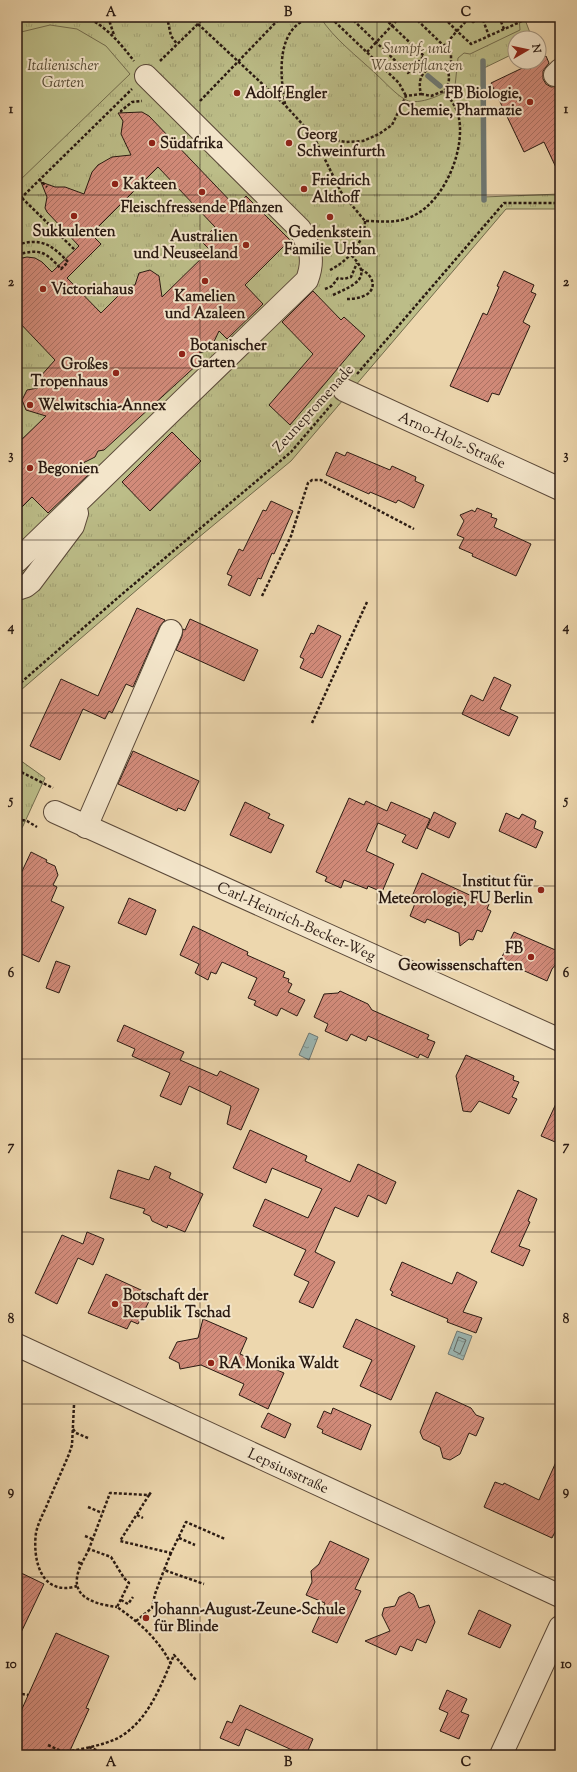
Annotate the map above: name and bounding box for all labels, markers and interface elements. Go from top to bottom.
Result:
text: A [106,4,117,22]
text: B [284,4,293,22]
text: C [461,4,471,22]
north arrow [507,30,547,70]
park label: Sumpf- und Wasserpflanzen [371,39,463,77]
text: N [527,42,545,54]
park label: Italienischer Garten [27,56,100,94]
place label: Adolf Engler [245,84,328,105]
place label: FB Biologie, Chemie, Pharmazie [398,84,522,122]
marker: Adolf Engler [232,88,242,98]
marker: FB Biologie, Chemie, Pharmazie [525,97,535,107]
text: 1 [9,101,14,119]
text: 1 [564,101,569,119]
place label: Georg Schweinfurth [297,125,386,163]
place label: Südafrika [160,134,223,155]
marker: Südafrika [147,138,157,148]
marker: Georg Schweinfurth [284,138,294,148]
place label: Friedrich Althoff [312,171,371,209]
place label: Kakteen [123,175,177,196]
marker: Kakteen [110,179,120,189]
marker: Friedrich Althoff [299,184,309,194]
marker: Fleischfressende Pflanzen [197,187,207,197]
place label: Fleischfressende Pflanzen [121,198,283,219]
marker: Sukkulenten [69,211,79,221]
marker: Gedenkstein Familie Urban [325,212,335,222]
place label: Sukkulenten [32,222,116,243]
place label: Gedenkstein Familie Urban [284,223,376,261]
place label: Australien und Neuseeland [133,227,239,265]
marker: Australien und Neuseeland [241,240,251,250]
text: 2 [8,274,15,292]
text: 2 [563,274,570,292]
marker: Kamelien und Azaleen [200,276,210,286]
place label: Victoriahaus [51,280,133,301]
marker: Victoriahaus [38,284,48,294]
place label: Kamelien und Azaleen [165,287,245,325]
place label: Botanischer Garten [190,336,267,374]
marker: Botanischer Garten [177,349,187,359]
place label: Großes Tropenhaus [31,355,108,393]
street label: Zeunepromenade [269,360,359,458]
marker: Großes Tropenhaus [111,368,121,378]
place label: Welwitschia-Annex [38,396,167,417]
marker: Welwitschia-Annex [25,400,35,410]
street label: Arno-Holz-Straße [394,407,509,475]
text: 3 [8,447,14,465]
text: 3 [563,447,569,465]
place label: Begonien [38,459,99,480]
marker: Begonien [25,463,35,473]
text: 4 [7,619,15,637]
text: 4 [562,619,570,637]
text: 5 [8,792,14,810]
text: 5 [563,792,569,810]
place label: Institut für Meteorologie, FU Berlin [378,872,533,910]
street label: Carl-Heinrich-Becker-Weg [213,877,379,967]
marker: Institut für Meteorologie, FU Berlin [536,885,546,895]
place label: FB Geowissenschaften [398,939,524,977]
marker: FB Geowissenschaften [526,952,536,962]
text: 6 [8,965,15,983]
text: 6 [563,965,570,983]
text: 7 [8,1138,15,1156]
text: 7 [563,1138,570,1156]
place label: Botschaft der Republik Tschad [123,1286,231,1324]
marker: Botschaft der Republik Tschad [110,1299,120,1309]
text: 8 [8,1311,15,1329]
text: 8 [563,1311,570,1329]
place label: RA Monika Waldt [219,1354,339,1375]
marker: RA Monika Waldt [206,1358,216,1368]
street label: Lepsiusstraße [244,1444,332,1500]
text: 9 [8,1483,15,1501]
text: 9 [563,1483,570,1501]
place label: Johann-August-Zeune-Schule für Blinde [153,1600,345,1638]
marker: Johann-August-Zeune-Schule für Blinde [141,1613,151,1623]
text: 10 [5,1656,17,1674]
text: 10 [560,1656,572,1674]
text: A [106,1754,117,1772]
text: B [284,1754,293,1772]
text: C [461,1754,471,1772]

